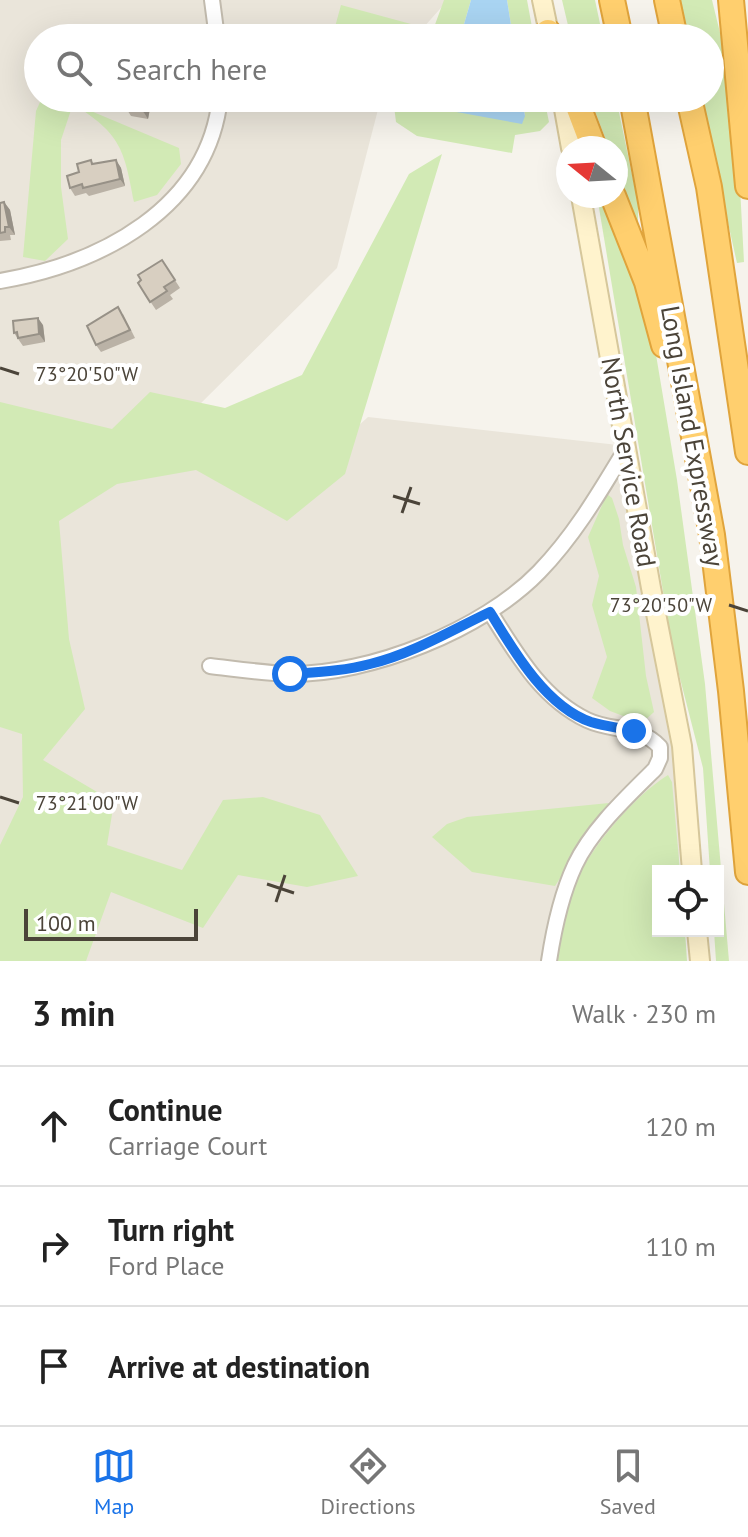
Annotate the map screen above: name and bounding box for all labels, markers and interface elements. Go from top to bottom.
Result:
search box [24,24,724,112]
icon: search [52,46,96,90]
text: Search here [116,49,267,88]
north arrow [556,136,628,208]
street label: Long Island Expressway [654,303,732,569]
street label: North Service Road [594,354,664,570]
text: 73°20'50"W [36,361,139,387]
text: 73°20'50"W [610,592,713,618]
route start [272,656,308,692]
route end [616,713,652,749]
text: 73°21'00"W [36,790,139,816]
map controls [652,865,724,937]
button: locate [652,865,724,937]
scale bar [24,905,198,941]
text: 100 m [36,909,96,937]
text: 3 min [32,991,115,1035]
text: Walk · 230 m [572,997,716,1030]
text: Continue [108,1090,222,1129]
icon: ahead [32,1104,76,1148]
text: 120 m [645,1110,716,1143]
text: Carriage Court [108,1129,267,1162]
text: Turn right [108,1210,234,1249]
icon: right [32,1224,76,1268]
text: 110 m [645,1230,716,1263]
text: Ford Place [108,1249,225,1282]
icon: arrive [32,1344,76,1388]
text: Arrive at destination [108,1347,370,1386]
tab: Map [92,1444,136,1520]
tab: Directions [320,1444,416,1520]
tab: Saved [600,1444,656,1520]

